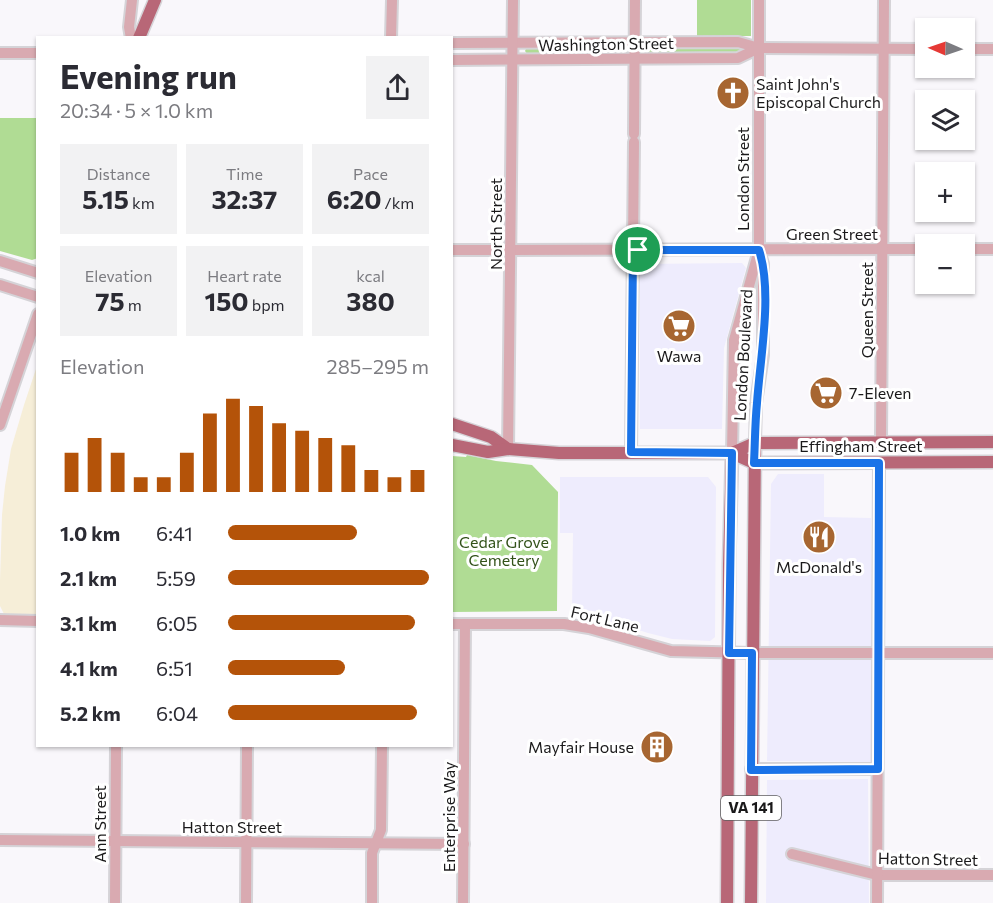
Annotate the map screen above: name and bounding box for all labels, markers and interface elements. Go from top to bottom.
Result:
north arrow [915,18,975,78]
map controls [915,18,975,294]
street label: Washington Street [538,33,674,54]
text: Evening run [60,55,237,96]
button: share [366,56,429,119]
place label: Saint John's Episcopal Church [756,74,881,111]
church icon: Saint John's Episcopal Church [715,75,751,111]
button: layers [915,90,975,150]
text: 20:34 · 5 × 1.0 km [60,98,213,122]
street label: London Street [733,126,752,231]
button: + [915,162,975,222]
text: Distance [87,164,150,183]
text: Time [226,164,263,183]
text: Pace [353,164,388,183]
street label: North Street [486,178,505,270]
text: 5.15 [82,183,129,214]
text: 32:37 [212,183,277,214]
text: 6:20 [327,183,382,214]
text: km [129,193,155,212]
text: /km [382,193,414,212]
pin [612,224,663,275]
street label: Green Street [786,224,879,243]
icon: arrive [621,233,654,266]
button: − [915,234,975,294]
street label: Queen Street [857,261,876,358]
text: Elevation [85,266,152,285]
text: Heart rate [207,266,282,285]
text: kcal [356,266,385,285]
text: 75 [95,285,125,316]
text: 150 [204,285,249,316]
text: 380 [346,285,395,316]
street label: London Boulevard [730,289,755,421]
text: m [125,295,142,314]
text: bpm [249,295,285,314]
supermarket icon: Wawa [661,308,697,344]
place label: Wawa [657,346,701,365]
text: Elevation [60,354,145,378]
text: 285–295 m [327,354,429,378]
supermarket icon: 7-Eleven [808,375,844,411]
place label: 7-Eleven [849,383,912,402]
street label: Effingham Street [799,436,923,455]
restaurant icon: McDonald's [801,519,837,555]
text: 1.0 km [60,521,120,545]
text: 6:41 [156,521,193,545]
park label: Cedar Grove Cemetery [459,532,549,569]
place label: McDonald's [776,557,862,576]
text: 2.1 km [60,566,117,590]
text: 5:59 [156,566,196,590]
street label: Fort Lane [569,601,641,636]
text: 3.1 km [60,611,117,635]
text: 6:05 [156,611,197,635]
text: 4.1 km [60,656,118,680]
text: 6:51 [156,656,193,680]
text: 5.2 km [60,701,121,725]
text: 6:04 [156,701,198,725]
building icon: Mayfair House [639,729,675,765]
place label: Mayfair House [528,737,634,756]
street label: Enterprise Way [439,762,458,872]
street label: Ann Street [90,785,109,863]
road number: VA 141 [721,796,781,820]
street label: Hatton Street [182,817,283,836]
street label: Hatton Street [878,848,979,869]

